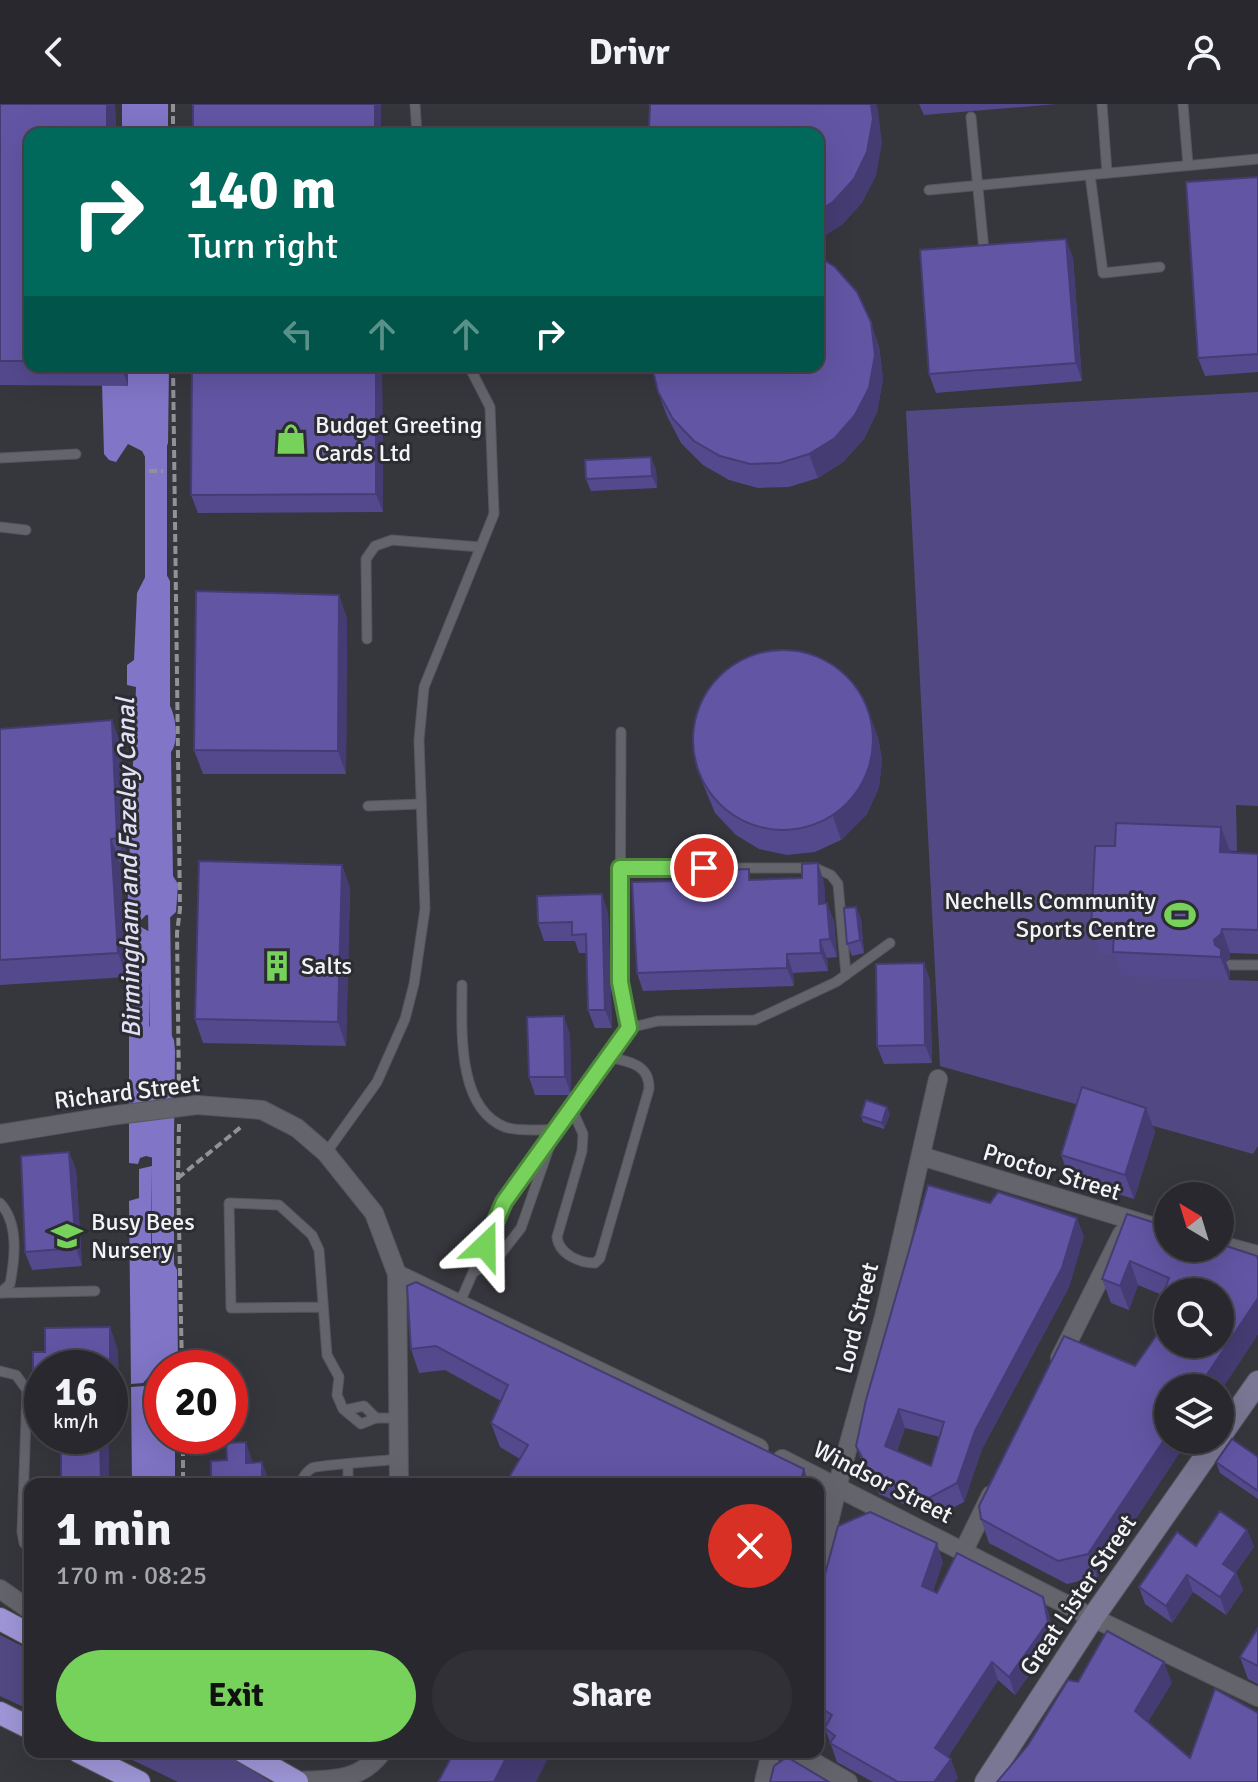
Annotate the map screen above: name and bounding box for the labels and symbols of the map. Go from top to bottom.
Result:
place label: Budget Greeting Cards Ltd [315,410,482,468]
shop icon: Budget Greeting Cards Ltd [274,422,308,456]
water label: Birmingham and Fazeley Canal [110,695,148,1038]
pin [670,834,738,902]
place label: Nechells Community Sports Centre [944,886,1156,944]
sports icon: Nechells Community Sports Centre [1163,898,1197,932]
building icon: Salts [260,949,294,983]
place label: Salts [301,951,352,981]
street label: Richard Street [52,1068,202,1116]
street label: Proctor Street [979,1137,1125,1207]
north arrow [1154,1182,1234,1262]
position arrow [443,1204,527,1288]
place label: Busy Bees Nursery [91,1207,195,1265]
school or university icon: Busy Bees Nursery [50,1219,84,1253]
street label: Lord Street [829,1259,885,1377]
speed limit sign: 20 [144,1350,248,1454]
street label: Windsor Street [808,1434,958,1530]
street label: Great Lister Street [1013,1509,1143,1681]

